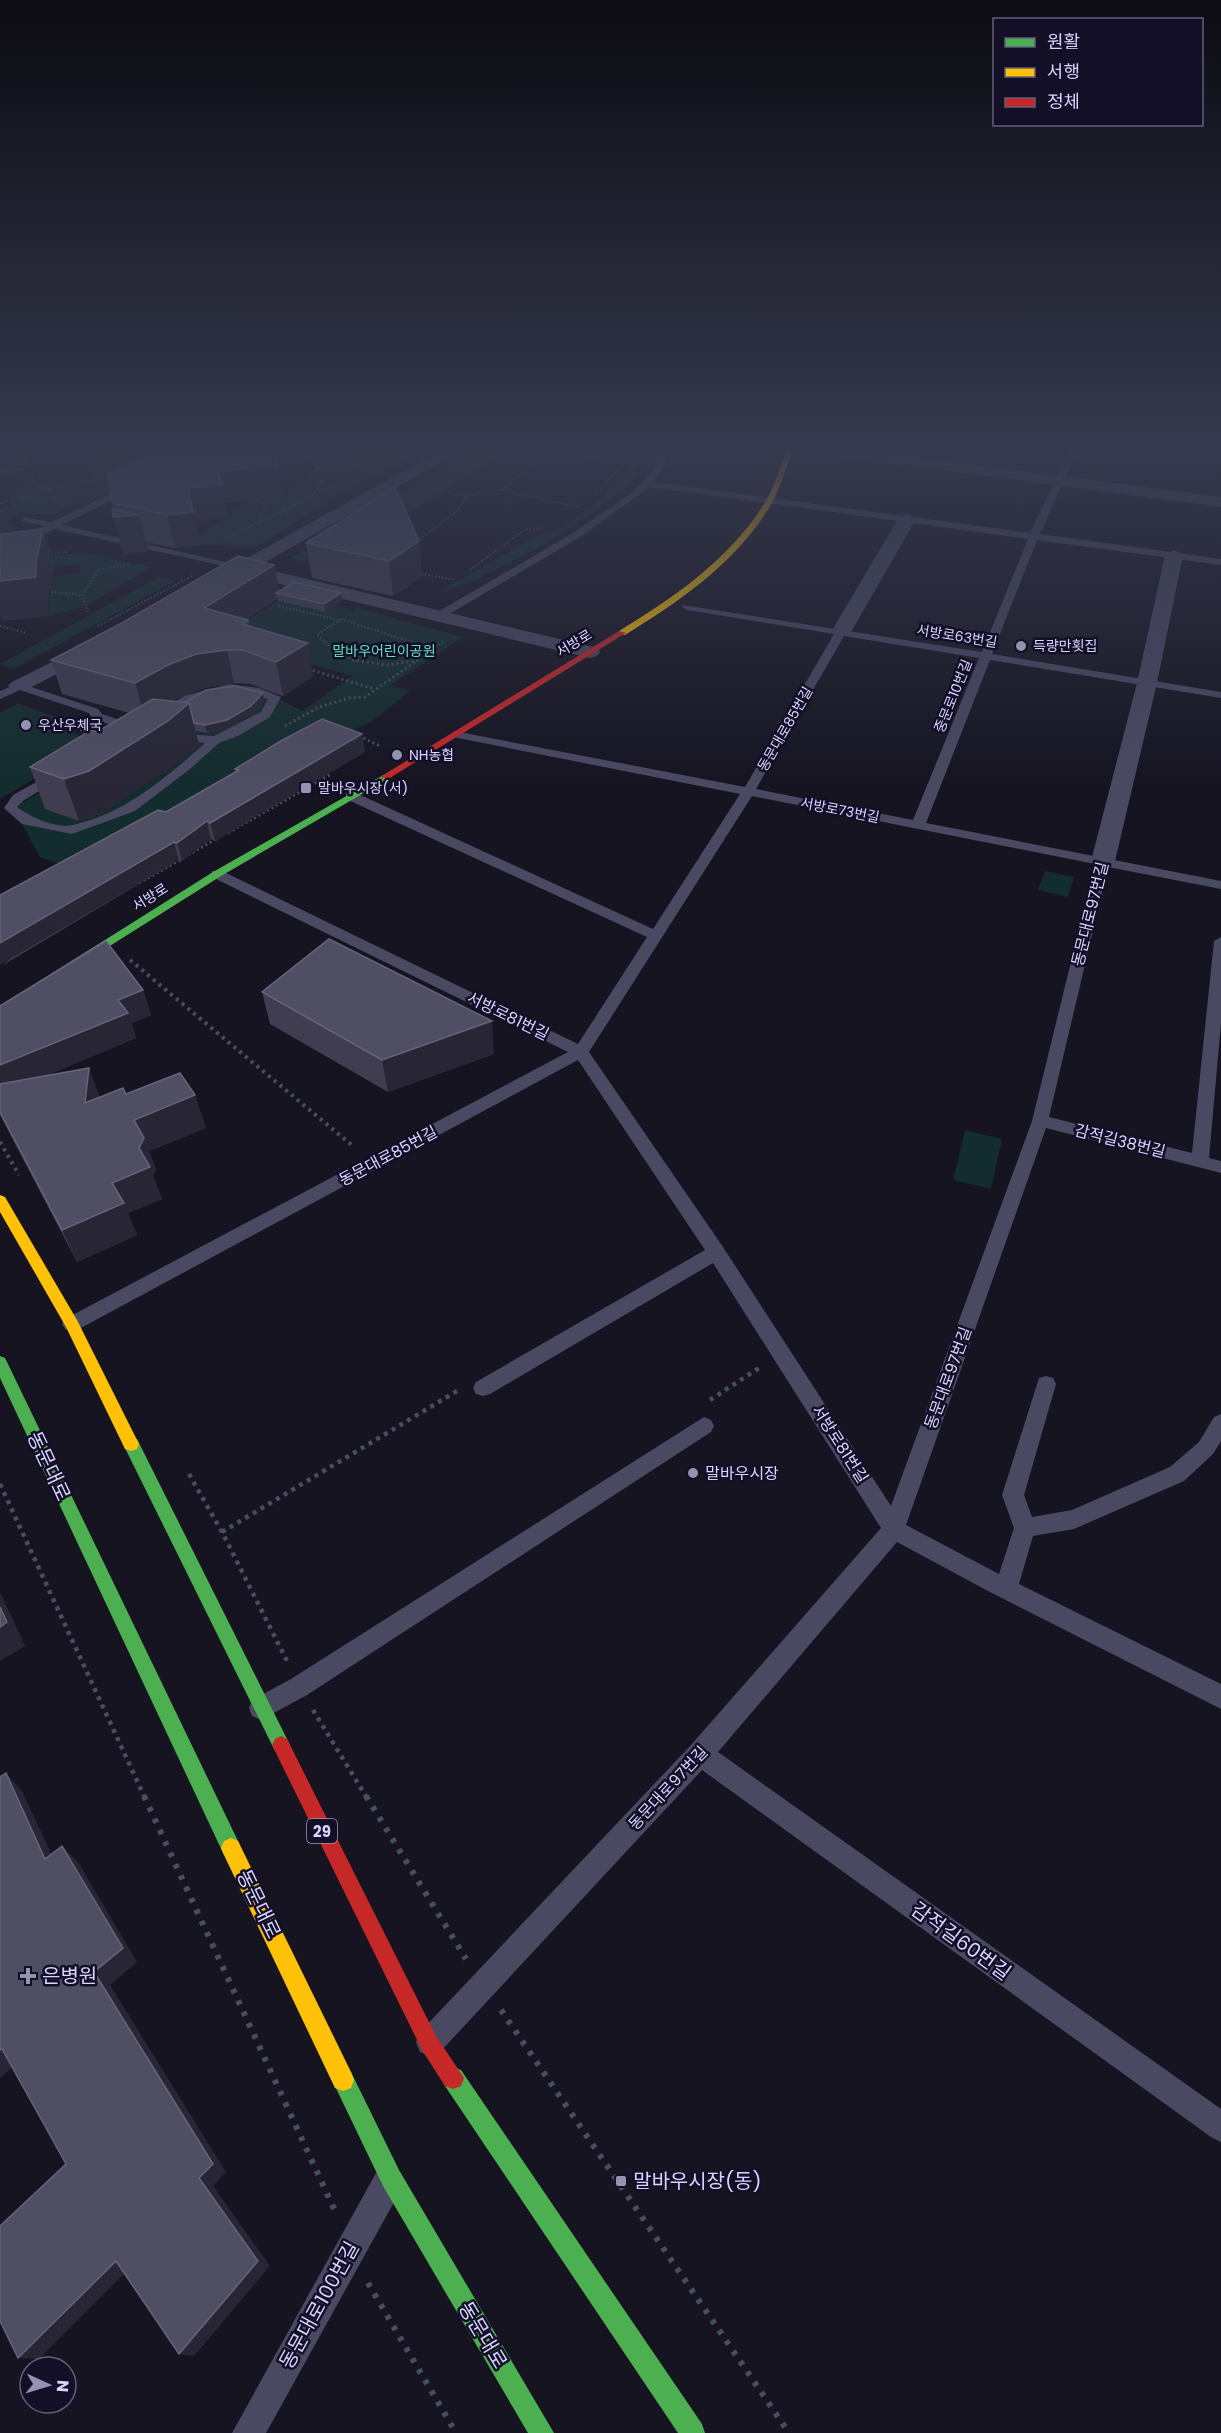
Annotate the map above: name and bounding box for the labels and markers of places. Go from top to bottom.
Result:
place label: 득량만횟집 [1033,636,1097,656]
marker: 득량만횟집 [1014,639,1028,653]
place label: 우산우체국 [38,715,103,735]
marker: 우산우체국 [19,718,33,732]
place label: NH농협 [409,745,454,765]
marker: NH농협 [390,748,404,762]
place label: 말바우시장(서) [318,778,408,798]
marker: 말바우시장(서) [299,781,313,795]
place label: 말바우시장 [705,1462,779,1485]
marker: 말바우시장 [686,1466,700,1480]
place label: 은병원 [42,1962,97,1990]
marker: 은병원 [19,1967,37,1985]
place label: 말바우시장(동) [633,2167,762,2195]
marker: 말바우시장(동) [614,2174,628,2188]

